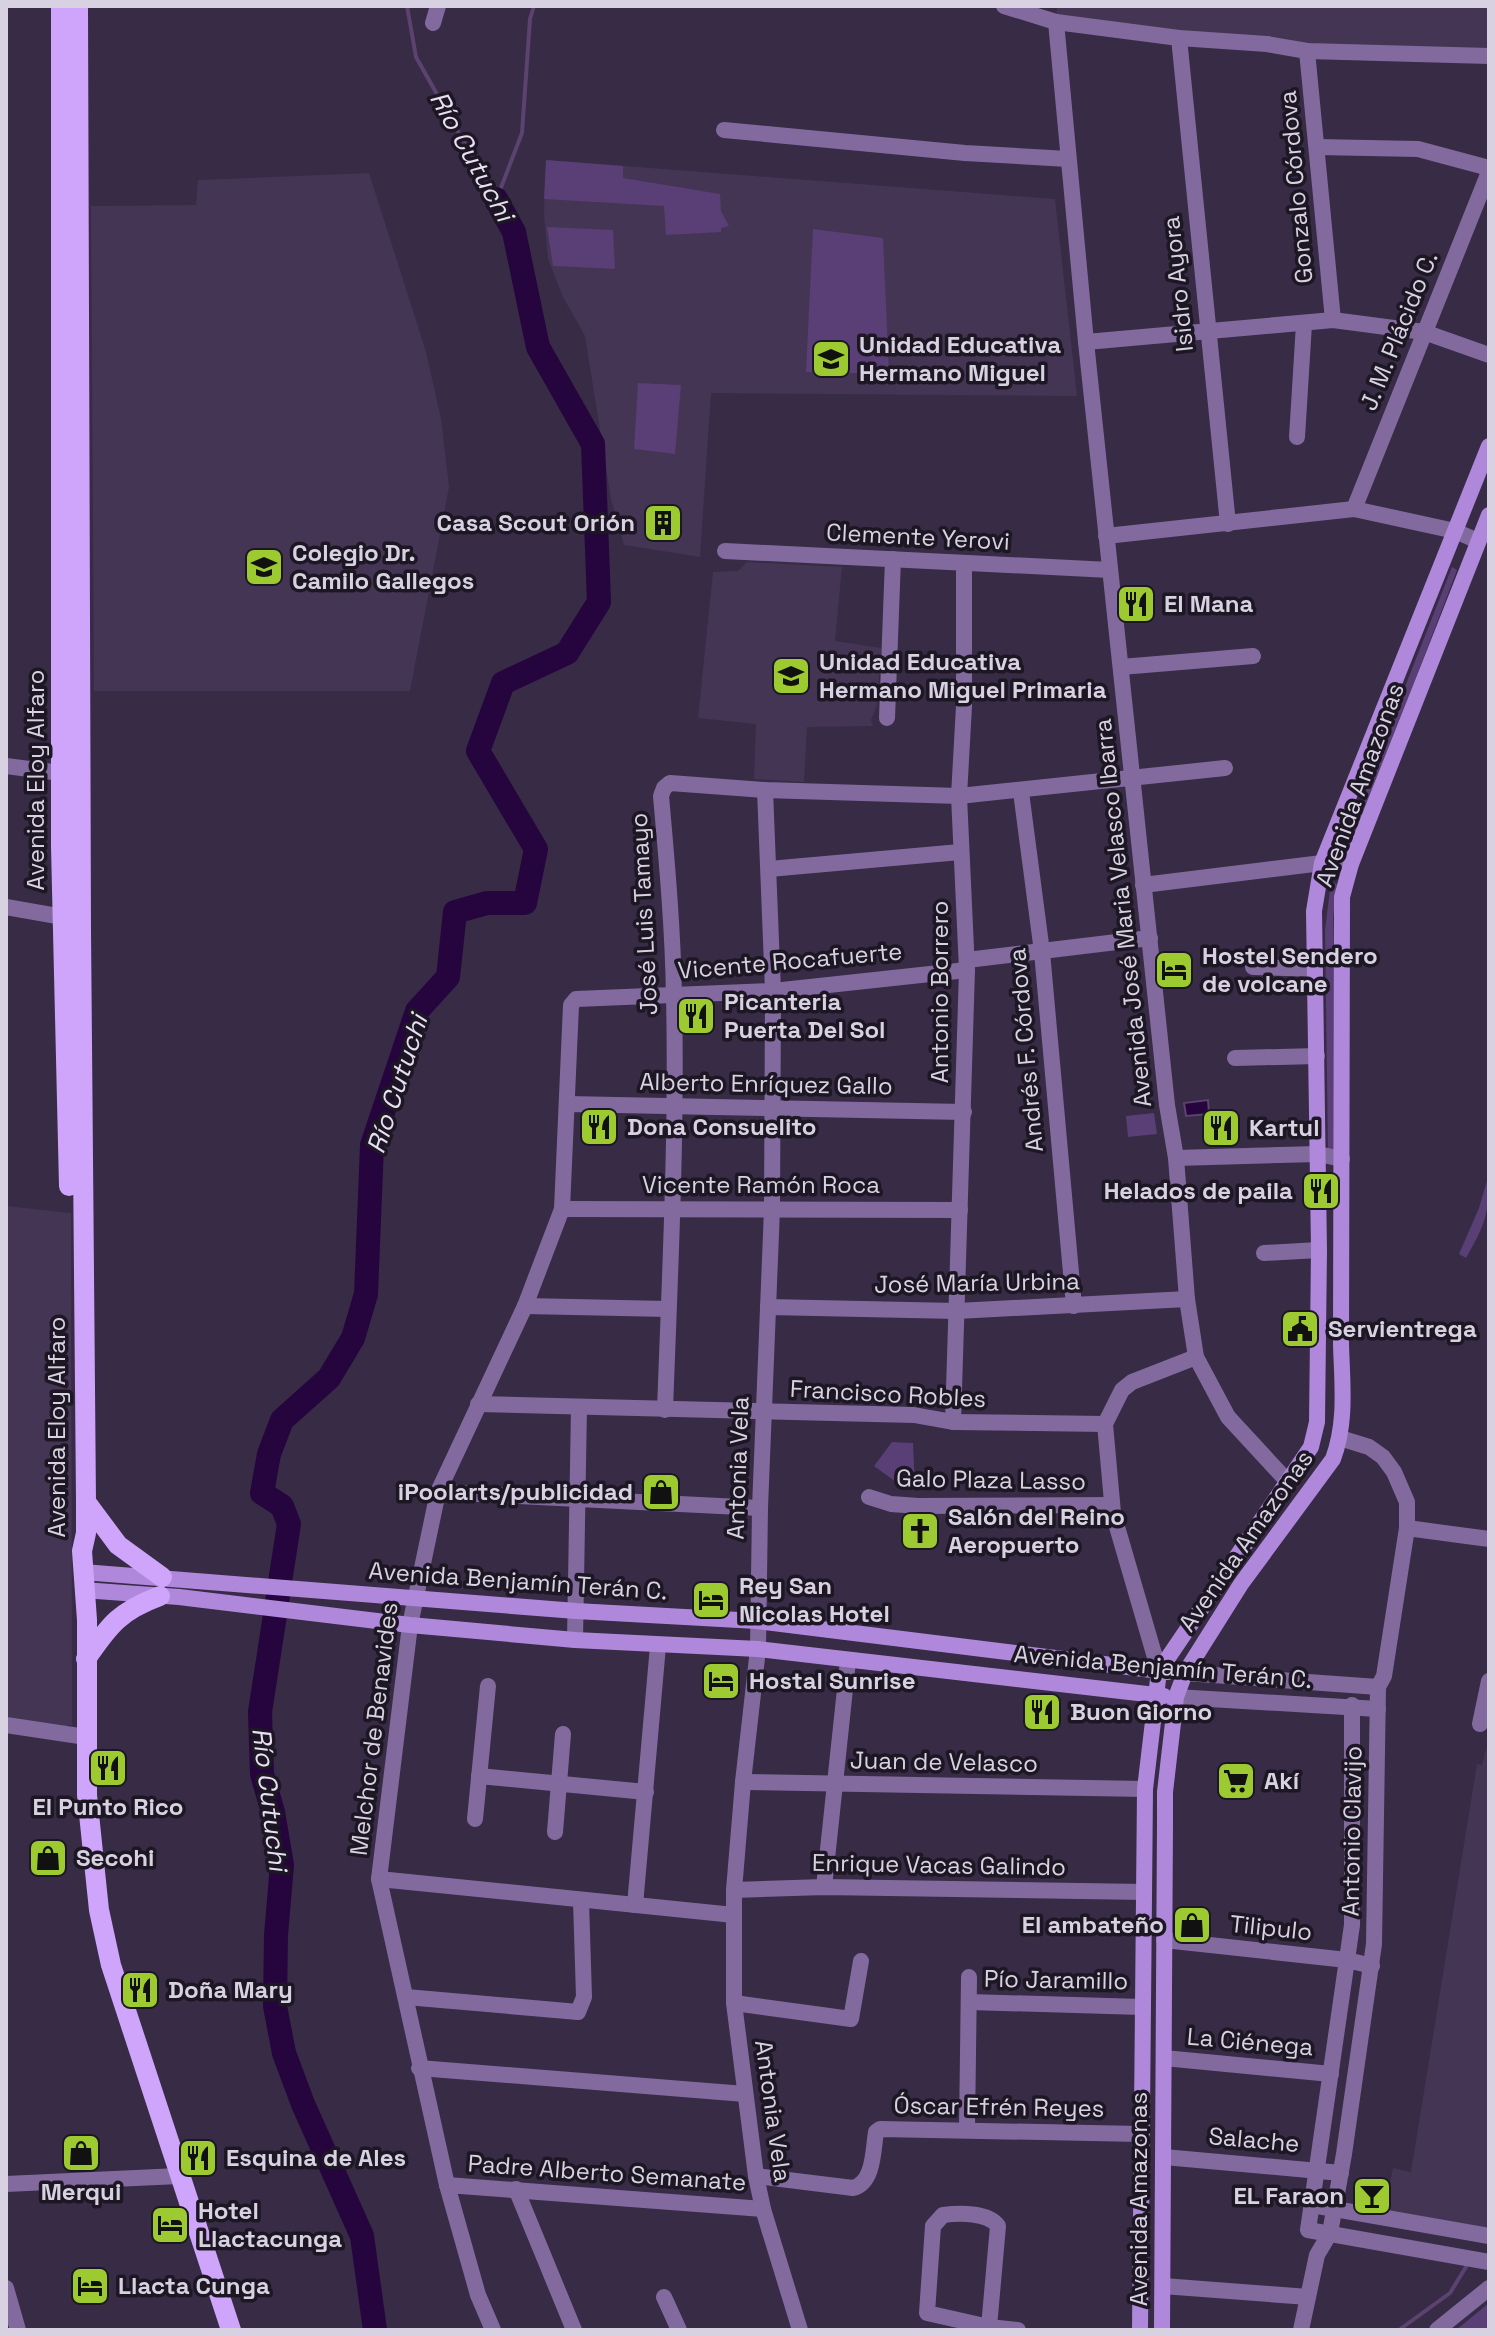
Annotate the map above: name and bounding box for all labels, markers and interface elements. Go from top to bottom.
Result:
water label: Río Cutuchi [422,85,523,229]
street label: Gonzalo Córdova [1272,89,1319,285]
street label: Isidro Ayora [1155,215,1200,353]
street label: J. M. Plácido C. [1353,247,1444,415]
place label: Unidad Educativa Hermano Miguel [859,329,1061,388]
school or university icon: Unidad Educativa Hermano Miguel [810,338,852,380]
building icon: Casa Scout Orión [642,502,684,544]
place label: Casa Scout Orión [437,507,635,538]
street label: Clemente Yerovi [825,516,1011,557]
place label: Colegio Dr. Camilo Gallegos [292,537,474,596]
school or university icon: Colegio Dr. Camilo Gallegos [243,546,285,588]
restaurant icon: El Mana [1115,583,1157,625]
place label: El Mana [1164,588,1254,619]
place label: Unidad Educativa Hermano Miguel Primaria [819,646,1107,705]
school or university icon: Unidad Educativa Hermano Miguel Primaria [770,655,812,697]
street label: Avenida Eloy Alfaro [20,670,51,890]
street label: Avenida Amazonas [1308,679,1411,891]
street label: Avenida José Maria Velasco Ibarra [1087,717,1158,1109]
street label: José Luis Tamayo [623,812,664,1016]
street label: Antonio Borrero [924,901,955,1083]
street label: Vicente Rocafuerte [676,935,904,986]
place label: Hostel Sendero de volcane [1202,940,1378,999]
street label: Andrés F. Córdova [1001,947,1050,1153]
hotel icon: Hostel Sendero de volcane [1153,949,1195,991]
place label: Picanteria Puerta Del Sol [724,986,885,1045]
restaurant icon: Picanteria Puerta Del Sol [675,995,717,1037]
water label: Río Cutuchi [359,1008,436,1158]
street label: Alberto Enríquez Gallo [639,1066,893,1101]
restaurant icon: Dona Consuelito [578,1106,620,1148]
restaurant icon: Kartul [1200,1107,1242,1149]
place label: Dona Consuelito [627,1111,817,1142]
place label: Kartul [1249,1112,1320,1143]
street label: Vicente Ramón Roca [642,1169,880,1200]
restaurant icon: Helados de paila [1300,1170,1342,1212]
place label: Helados de paila [1104,1175,1293,1206]
street label: José María Urbina [874,1265,1080,1300]
public building icon: Servientrega [1279,1308,1321,1350]
place label: Servientrega [1328,1313,1477,1344]
street label: Avenida Eloy Alfaro [41,1317,72,1537]
street label: Francisco Robles [789,1373,987,1414]
street label: Antonia Vela [720,1396,755,1540]
street label: Avenida Amazonas [1171,1444,1320,1637]
street label: Galo Plaza Lasso [896,1462,1086,1497]
shop icon: iPoolarts/publicidad [640,1471,682,1513]
place label: iPoolarts/publicidad [398,1476,633,1507]
place label: Salón del Reino Aeropuerto [948,1501,1125,1560]
church icon: Salón del Reino Aeropuerto [899,1510,941,1552]
street label: Avenida Benjamín Terán C. [368,1555,668,1606]
place label: Rey San Nicolas Hotel [739,1570,890,1629]
hotel icon: Rey San Nicolas Hotel [690,1579,732,1621]
street label: Melchor de Benavides [343,1601,404,1857]
street label: Avenida Benjamín Terán C. [1013,1638,1314,1695]
hotel icon: Hostal Sunrise [700,1660,742,1702]
place label: Hostal Sunrise [749,1665,916,1696]
restaurant icon: Buon Giorno [1021,1691,1063,1733]
place label: Buon Giorno [1070,1696,1212,1727]
water label: Río Cutuchi [244,1726,296,1875]
street label: Juan de Velasco [850,1744,1038,1779]
street label: Antonio Clavijo [1335,1745,1368,1917]
restaurant icon: El Punto Rico [87,1747,129,1789]
supermarket icon: Akí [1215,1760,1257,1802]
place label: Akí [1264,1765,1300,1796]
place label: El Punto Rico [32,1791,184,1822]
shop icon: Secohi [27,1837,69,1879]
place label: Secohi [76,1842,154,1873]
street label: Enrique Vacas Galindo [812,1847,1066,1882]
shop icon: El ambateño [1171,1904,1213,1946]
street label: Tilipulo [1228,1908,1314,1947]
place label: El ambateño [1022,1909,1164,1940]
street label: Pío Jaramillo [984,1963,1128,1996]
restaurant icon: Doña Mary [119,1969,161,2011]
place label: Doña Mary [168,1974,293,2005]
street label: La Ciénega [1186,2021,1315,2062]
street label: Antonia Vela [748,2038,799,2184]
street label: Óscar Efrén Reyes [893,2089,1105,2124]
street label: Avenida Amazonas [1123,2092,1154,2306]
street label: Salache [1207,2120,1301,2159]
shop icon: Merqui [60,2132,102,2174]
restaurant icon: Esquina de Ales [177,2137,219,2179]
place label: Esquina de Ales [226,2142,406,2173]
street label: Padre Alberto Semanate [467,2147,747,2198]
bar icon: EL Faraon [1351,2175,1393,2217]
place label: Merqui [41,2176,121,2207]
place label: EL Faraon [1234,2180,1344,2211]
place label: Hotel Llactacunga [198,2195,342,2254]
hotel icon: Hotel Llactacunga [149,2204,191,2246]
hotel icon: Llacta Cunga [69,2265,111,2307]
place label: Llacta Cunga [118,2270,270,2301]

